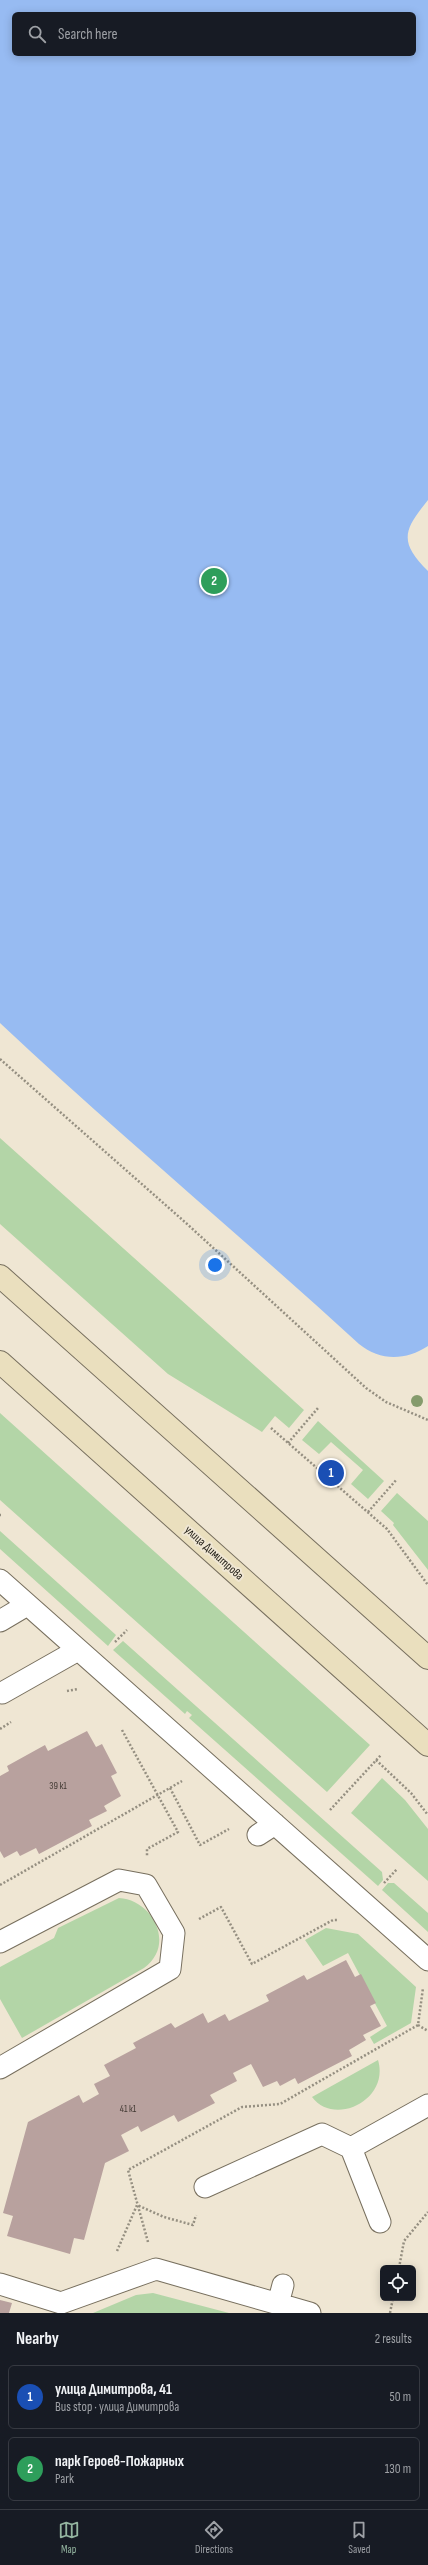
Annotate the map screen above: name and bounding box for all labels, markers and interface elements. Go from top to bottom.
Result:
search box [12,12,416,56]
icon: search [26,23,48,45]
text: Search here [58,25,118,44]
pin: 2 [201,566,227,596]
your location [205,1255,225,1275]
pin: 1 [318,1458,344,1488]
street label: улица Димитрова [181,1523,247,1584]
house number: 39 к1 [49,1780,67,1792]
house number: 41 к1 [120,2103,137,2115]
map controls [380,2265,416,2301]
button: locate [380,2265,416,2301]
text: Nearby [16,2329,59,2349]
text: 2 results [375,2331,412,2347]
text: улица Димитрова, 41 [55,2380,172,2399]
text: 1 [27,2389,33,2405]
text: 50 m [390,2389,411,2405]
text: Bus stop · улица Димитрова [55,2399,179,2415]
text: парк Героев-Пожарных [55,2452,184,2471]
text: 2 [27,2461,33,2477]
text: 130 m [385,2461,411,2477]
text: Park [55,2471,74,2487]
tab: Map [58,2519,80,2556]
tab: Directions [195,2519,233,2556]
tab: Saved [348,2519,370,2556]

